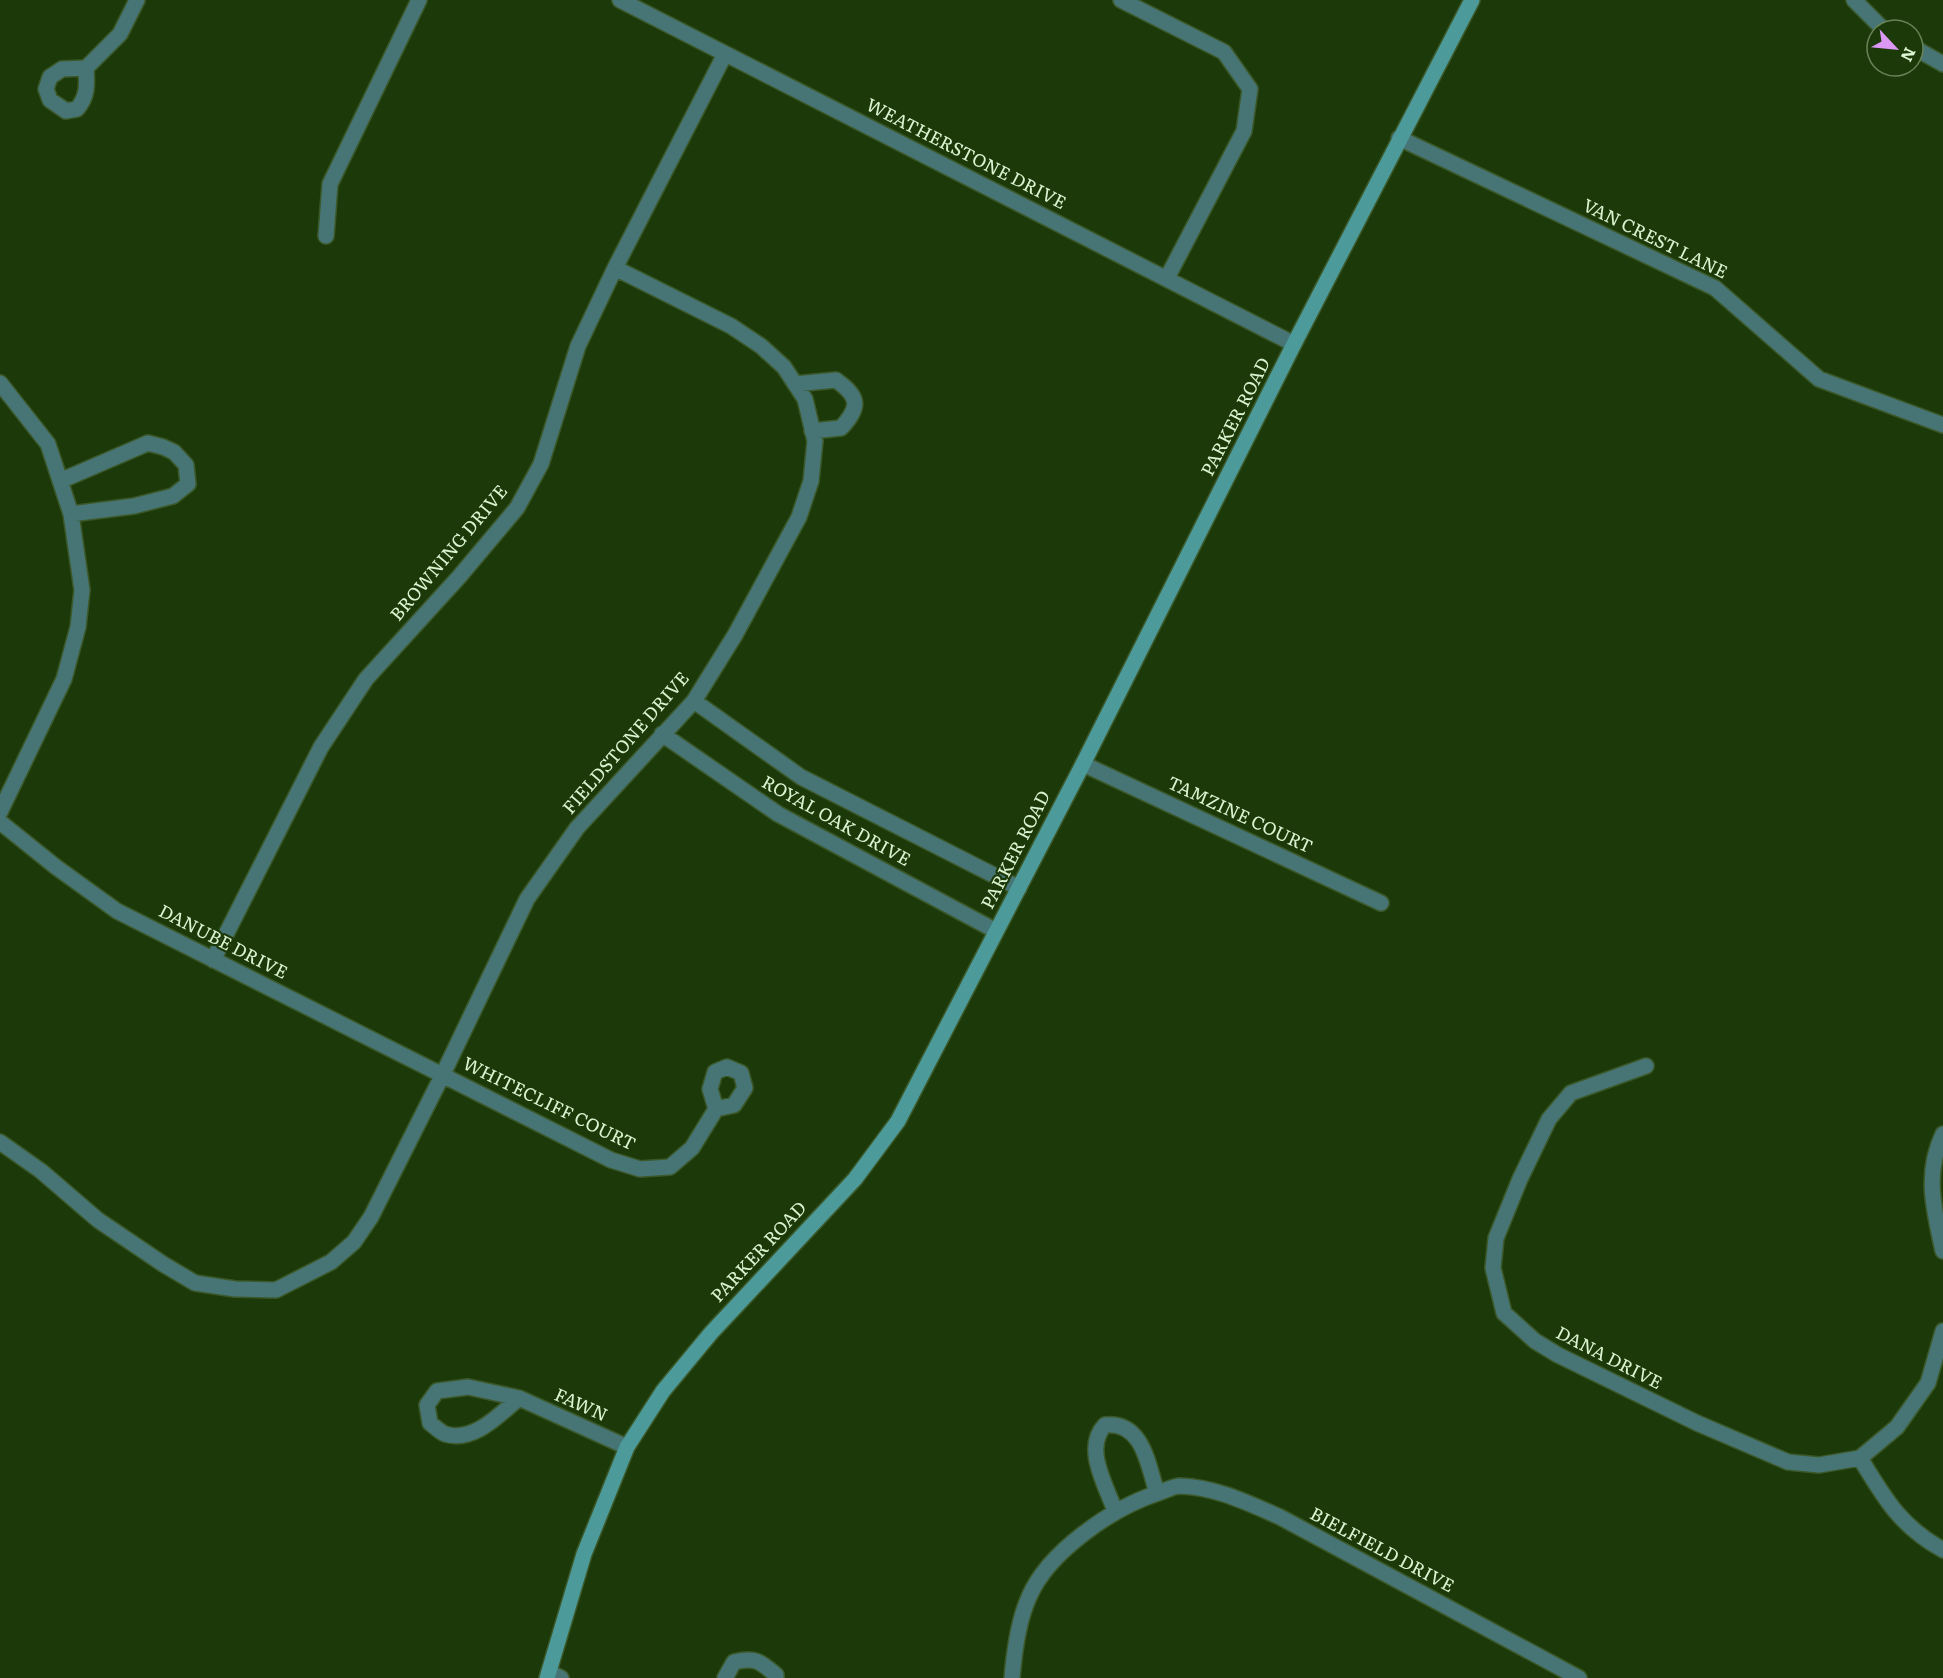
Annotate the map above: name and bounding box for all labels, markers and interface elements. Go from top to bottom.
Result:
north arrow [1865,18,1925,78]
text: N [1896,44,1923,66]
street label: WEATHERSTONE DRIVE [862,90,1071,215]
street label: VAN CREST LANE [1579,191,1733,285]
street label: PARKER ROAD [1193,352,1276,480]
street label: BROWNING DRIVE [383,478,513,626]
street label: FIELDSTONE DRIVE [555,665,695,819]
street label: ROYAL OAK DRIVE [757,768,916,872]
street label: TAMZINE COURT [1164,768,1318,859]
street label: PARKER ROAD [973,785,1056,913]
street label: DANUBE DRIVE [154,896,293,985]
street label: WHITECLIFF COURT [459,1049,641,1156]
street label: PARKER ROAD [704,1194,812,1308]
street label: DANA DRIVE [1552,1318,1667,1395]
street label: FAWN [551,1380,613,1427]
street label: BIELFIELD DRIVE [1306,1499,1460,1598]

